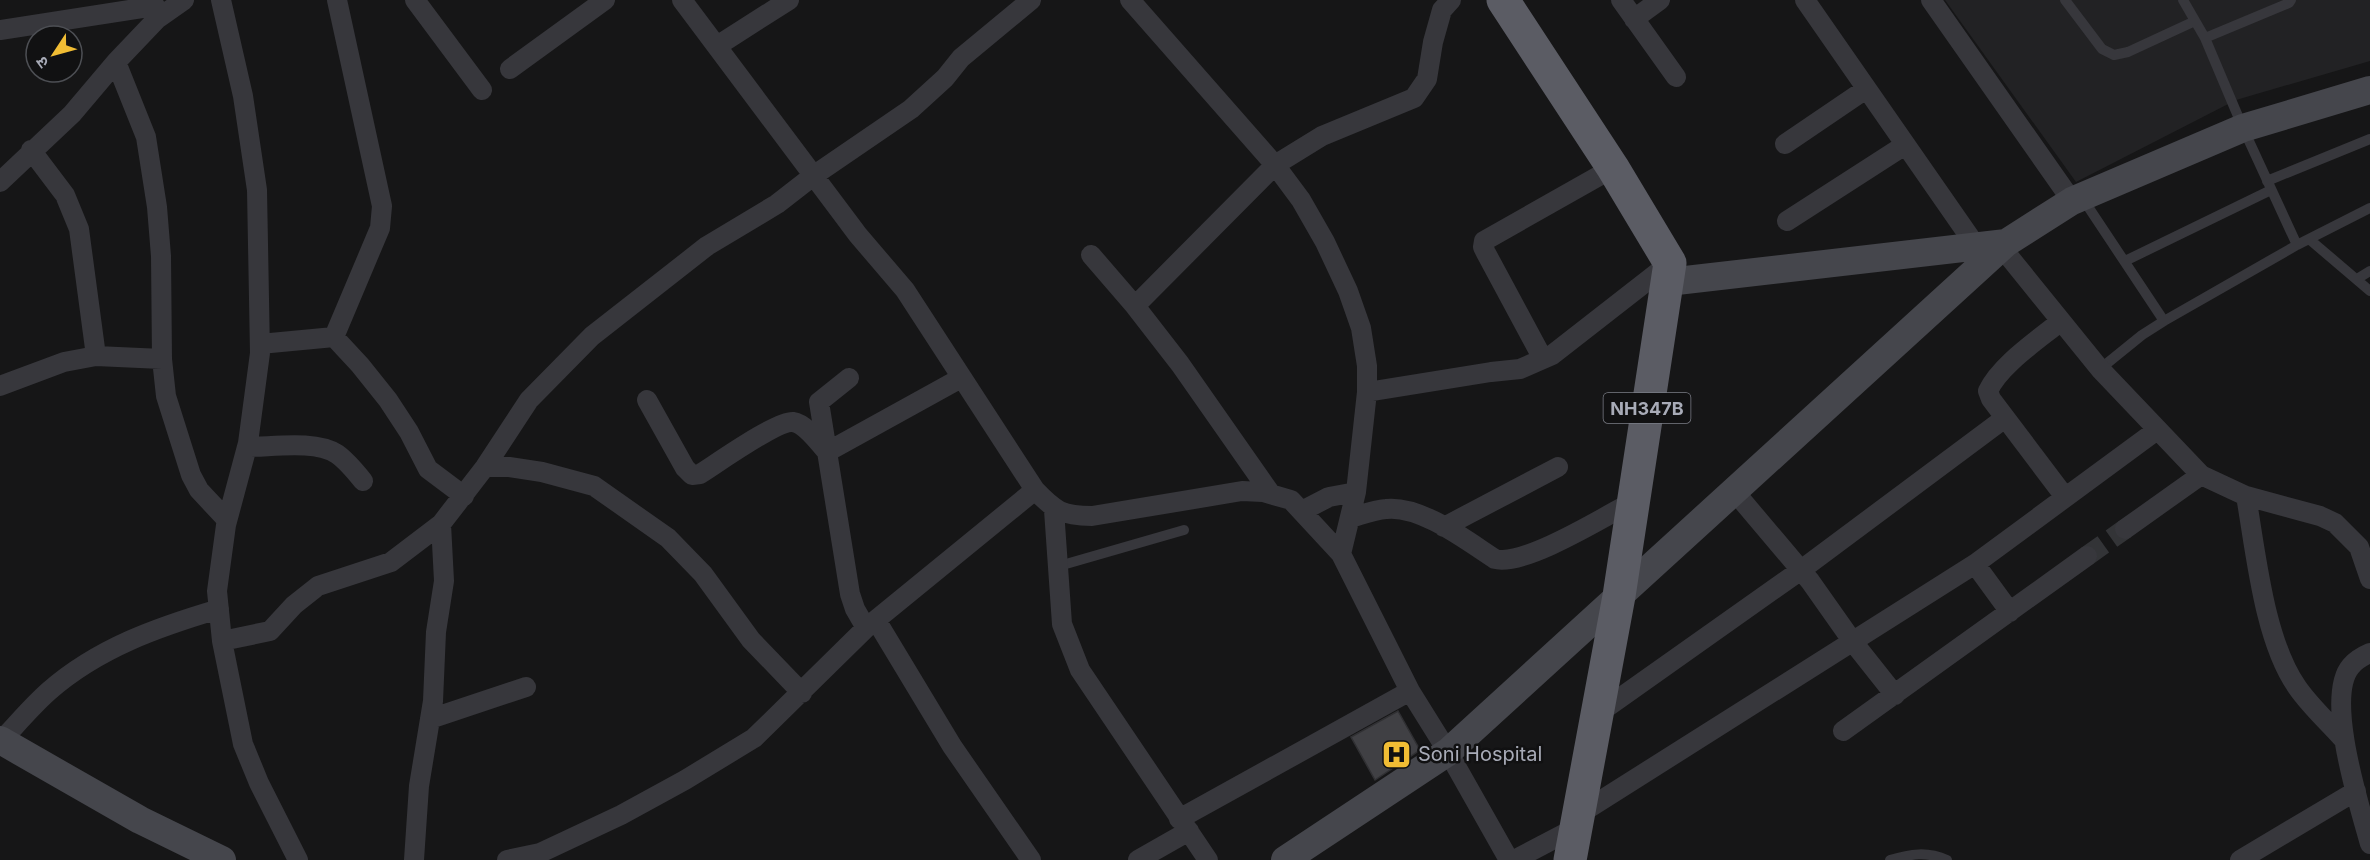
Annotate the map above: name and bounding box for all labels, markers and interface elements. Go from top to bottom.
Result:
north arrow [24,24,84,84]
text: उ [31,53,53,72]
road number: NH347B [1604,393,1690,423]
hospital icon: Soni Hospital [1381,738,1413,770]
place label: Soni Hospital [1418,742,1542,766]

